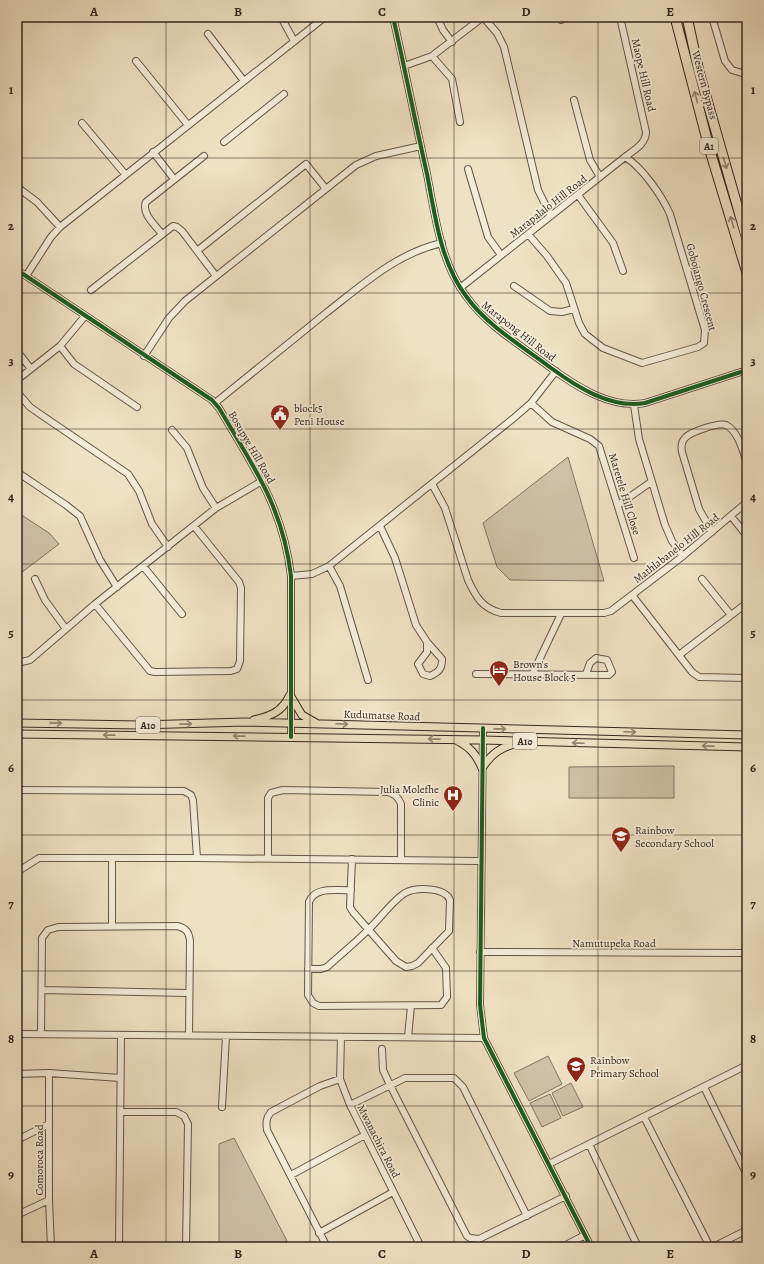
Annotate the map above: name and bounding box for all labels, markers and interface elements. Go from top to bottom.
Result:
text: A [89,3,99,20]
text: B [234,3,242,20]
text: C [378,3,386,20]
text: D [521,3,531,20]
text: E [666,3,674,20]
street label: Maope Hill Road [628,37,659,113]
street label: Western Bypass [688,48,721,121]
text: 1 [9,81,14,98]
text: 1 [751,81,756,98]
one-way arrow [692,91,699,104]
road number: A1 [700,138,718,154]
one-way arrow [722,156,729,169]
street label: Marapalalo Hill Road [506,171,590,241]
one-way arrow [728,216,735,229]
text: 2 [8,217,15,234]
text: 2 [750,217,757,234]
street label: Gobojango Crescent [683,242,720,333]
street label: Marapong Hill Road [478,298,559,365]
text: 3 [8,352,14,369]
text: 3 [750,352,756,369]
place label: block5 Peni House [294,401,345,429]
public building icon: block5 Peni House [269,403,291,431]
street label: Bosupye Hill Road [225,408,278,486]
street label: Maretele Hill Close [605,451,644,537]
text: 4 [8,488,14,505]
text: 4 [750,488,756,505]
street label: Mathlabanelo Hill Road [630,510,723,587]
text: 5 [8,624,14,641]
text: 5 [750,624,756,641]
place label: Brown's House Block 5 [513,657,576,685]
hotel icon: Brown's House Block 5 [488,659,510,687]
street label: Kudumatse Road [343,707,421,724]
road number: A10 [136,717,160,733]
one-way arrow [49,719,62,727]
one-way arrow [179,720,192,727]
one-way arrow [335,721,348,728]
one-way arrow [493,725,506,733]
one-way arrow [623,728,636,736]
one-way arrow [103,731,116,739]
one-way arrow [233,733,246,740]
road number: A10 [513,733,537,749]
one-way arrow [428,735,441,743]
one-way arrow [572,739,585,746]
one-way arrow [702,742,715,750]
text: 6 [8,759,14,776]
text: 6 [750,759,756,776]
place label: Julia Molefhe Clinic [380,782,439,810]
hospital icon: Julia Molefhe Clinic [442,784,464,812]
place label: Rainbow Secondary School [635,823,714,851]
school or university icon: Rainbow Secondary School [610,825,632,853]
text: 7 [8,895,14,912]
text: 7 [750,895,756,912]
street label: Namutupeka Road [572,936,656,951]
text: 8 [8,1030,14,1047]
text: 8 [750,1030,756,1047]
place label: Rainbow Primary School [590,1053,659,1081]
school or university icon: Rainbow Primary School [565,1055,587,1083]
street label: Mwanachira Road [354,1102,404,1181]
street label: Comoroca Road [32,1124,47,1196]
text: 9 [8,1166,14,1183]
text: 9 [750,1166,756,1183]
text: A [89,1245,99,1262]
text: B [234,1245,242,1262]
text: C [378,1245,386,1262]
text: D [521,1245,531,1262]
text: E [666,1245,674,1262]

